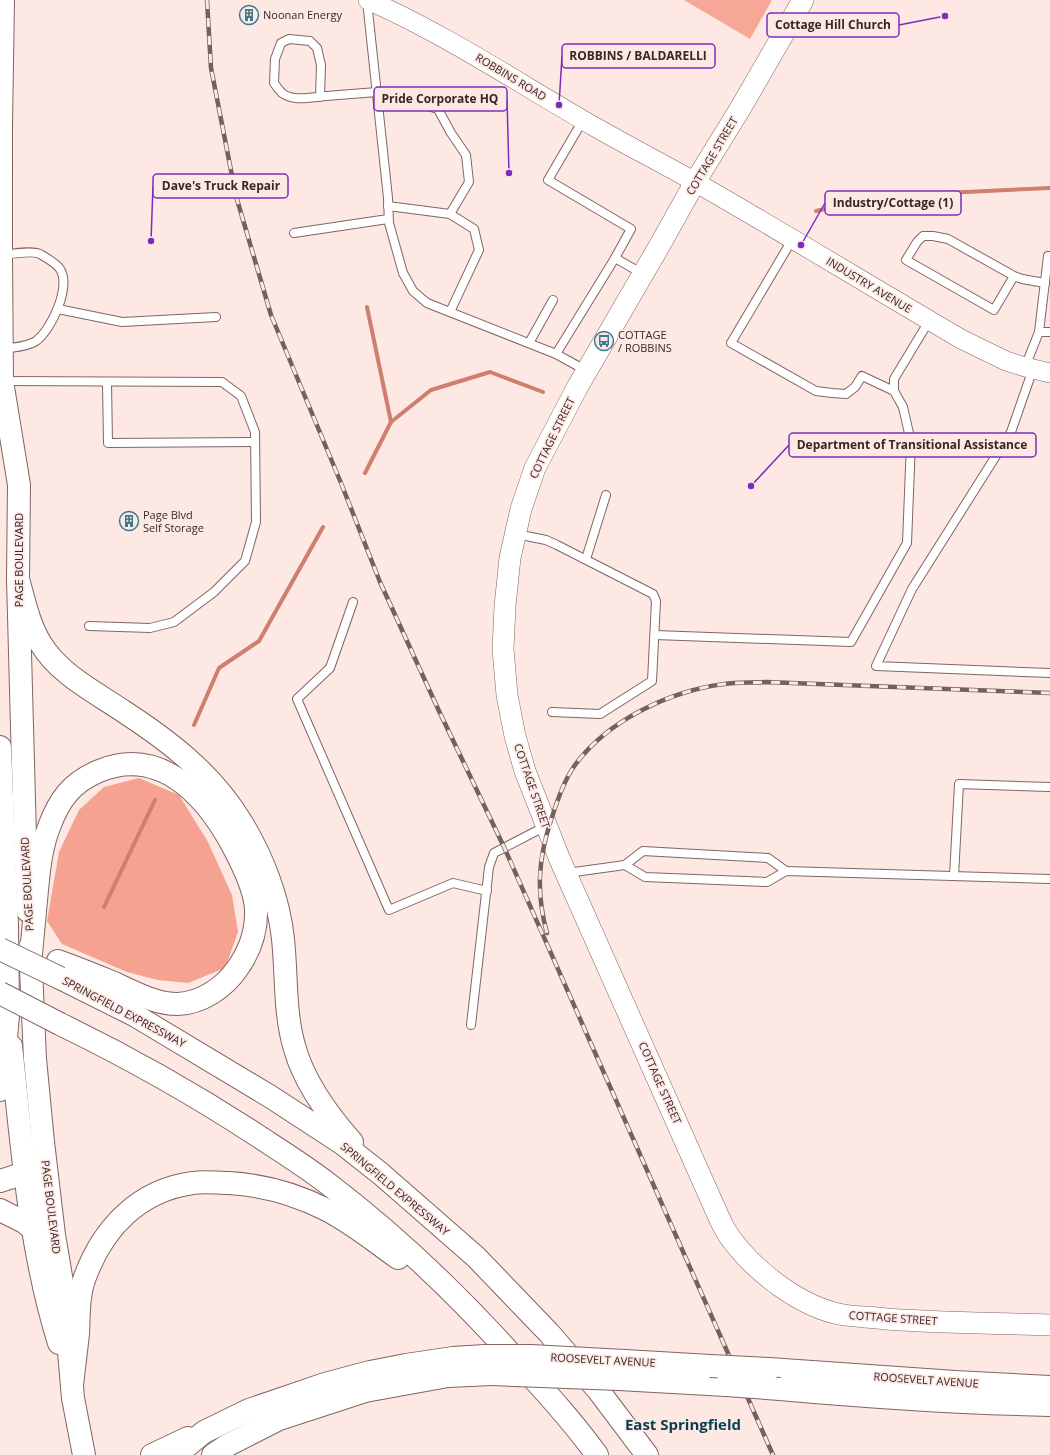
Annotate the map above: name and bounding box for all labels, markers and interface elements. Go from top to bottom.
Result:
building icon: Noonan Energy [238,4,260,26]
place label: Noonan Energy [263,7,342,22]
callout: Cottage Hill Church [767,13,899,37]
text: Cottage Hill Church [775,16,891,33]
callout: ROBBINS / BALDARELLI [562,44,715,68]
text: ROBBINS / BALDARELLI [569,47,707,64]
street label: ROBBINS ROAD [473,50,549,104]
callout: Pride Corporate HQ [374,87,507,111]
text: Pride Corporate HQ [382,90,498,107]
street label: COTTAGE STREET [682,114,741,198]
callout: Dave's Truck Repair [153,174,288,198]
text: Dave's Truck Repair [162,177,281,194]
callout: Industry/Cottage (1) [825,191,961,215]
text: Industry/Cottage (1) [833,194,953,211]
street label: INDUSTRY AVENUE [824,253,915,316]
place label: COTTAGE / ROBBINS [618,327,672,355]
bus stop icon: COTTAGE / ROBBINS [593,330,615,352]
street label: COTTAGE STREET [525,395,578,481]
callout: Department of Transitional Assistance [789,433,1036,457]
text: Department of Transitional Assistance [797,436,1027,453]
place label: Page Blvd Self Storage [143,507,204,535]
building icon: Page Blvd Self Storage [118,510,140,532]
street label: PAGE BOULEVARD [11,513,26,607]
street label: COTTAGE STREET [511,741,554,830]
street label: PAGE BOULEVARD [17,837,36,932]
street label: SPRINGFIELD EXPRESSWAY [60,973,189,1051]
street label: COTTAGE STREET [636,1039,685,1126]
street label: SPRINGFIELD EXPRESSWAY [338,1139,453,1239]
street label: PAGE BOULEVARD [38,1159,65,1255]
street label: COTTAGE STREET [848,1307,938,1328]
street label: ROOSEVELT AVENUE [550,1349,656,1370]
street label: ROOSEVELT AVENUE [873,1368,979,1391]
district label: East Springfield [625,1414,741,1434]

